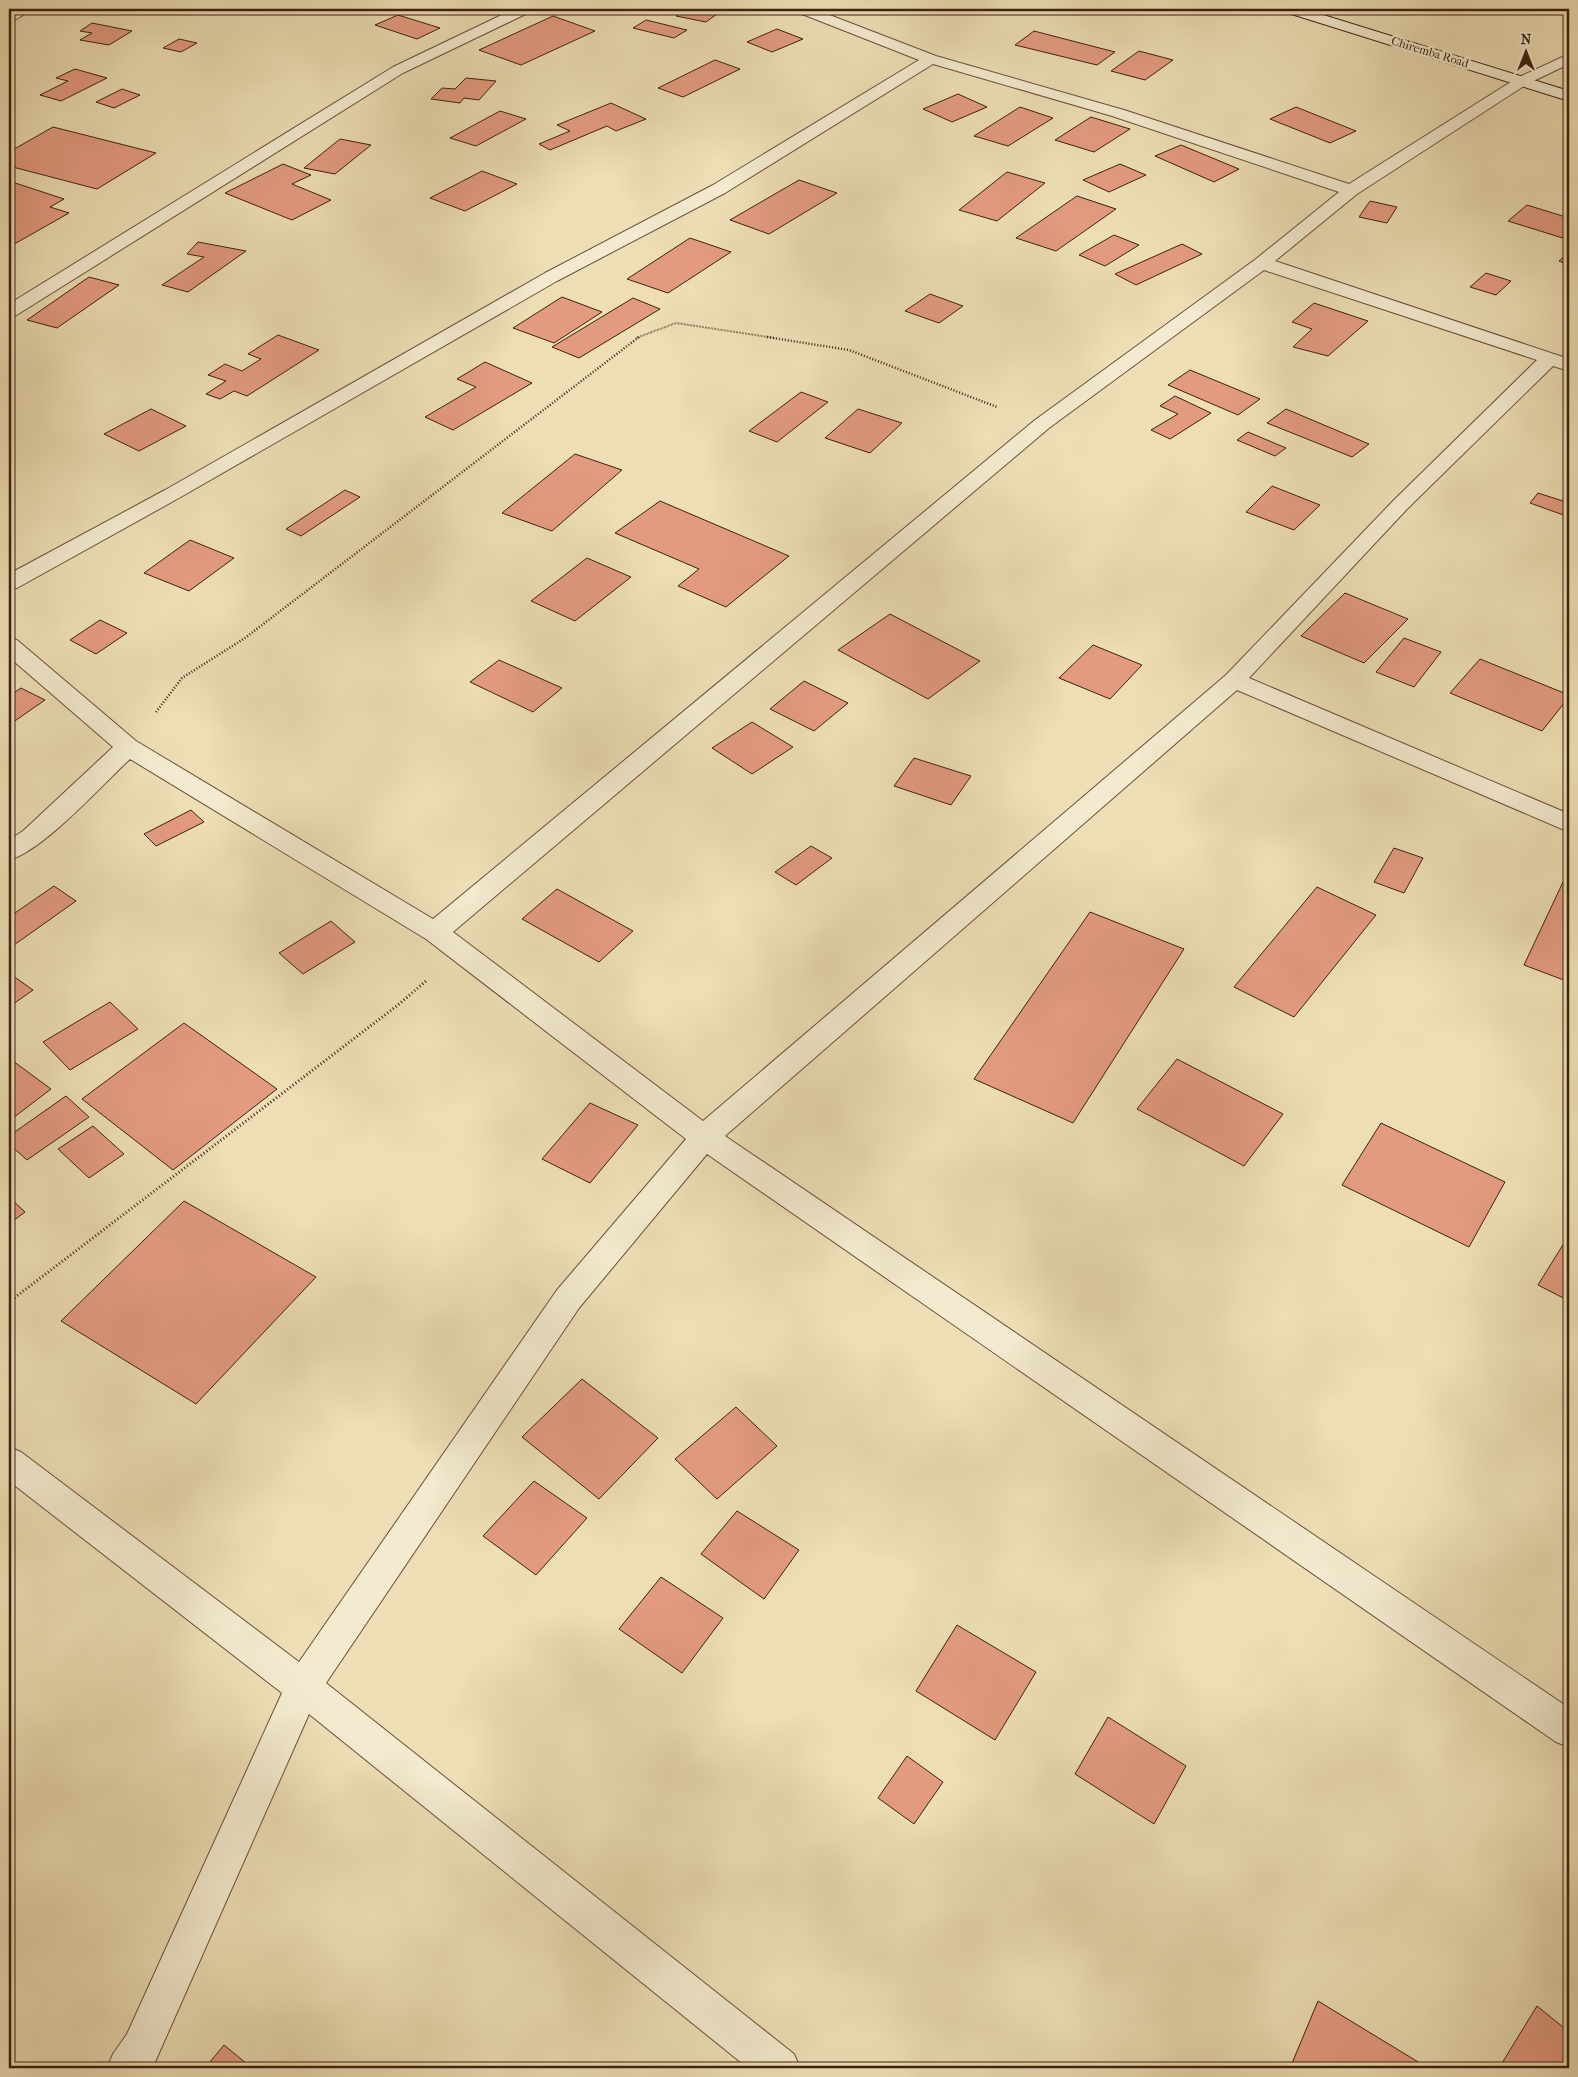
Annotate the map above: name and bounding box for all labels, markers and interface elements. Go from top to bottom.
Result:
north arrow [1500,28,1550,78]
text: N [1521,31,1532,48]
street label: Chiremba Road [1390,34,1471,71]

